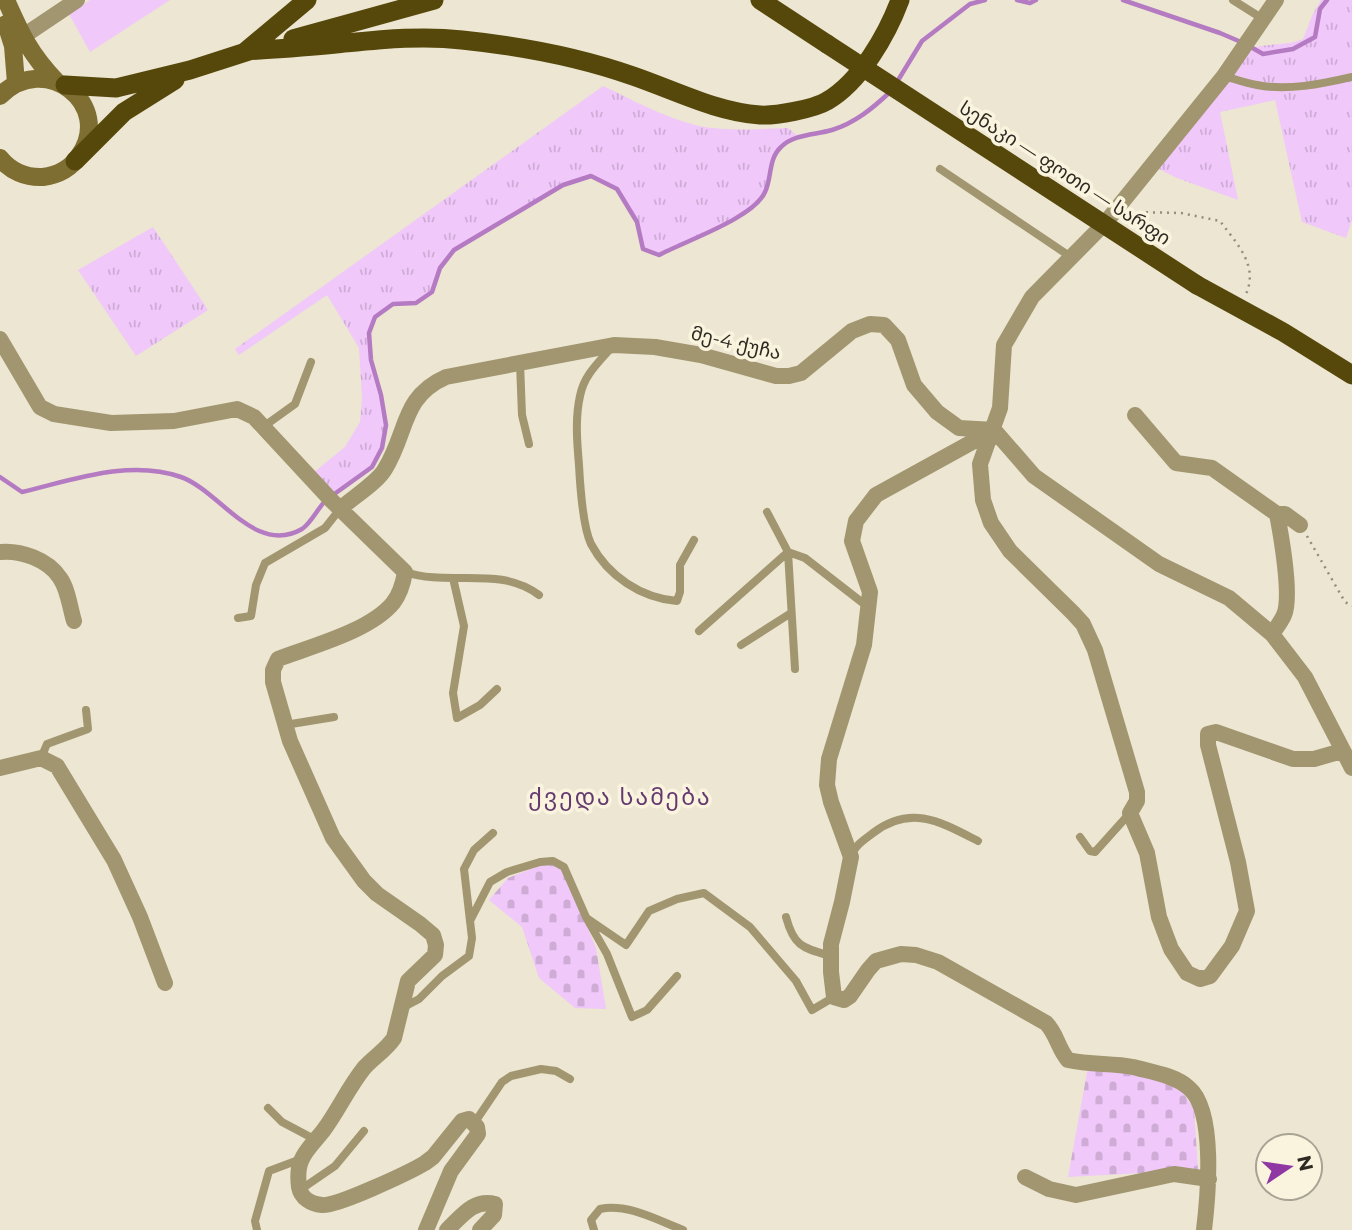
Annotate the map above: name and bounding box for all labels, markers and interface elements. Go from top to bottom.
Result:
street label: სენაკი — ფოთი — სარფი [955,96,1175,250]
street label: მე-4 ქუჩა [689,321,783,365]
district label: ქვედა სამება [528,783,712,811]
north arrow [1254,1132,1324,1202]
text: N [1292,1153,1318,1173]

